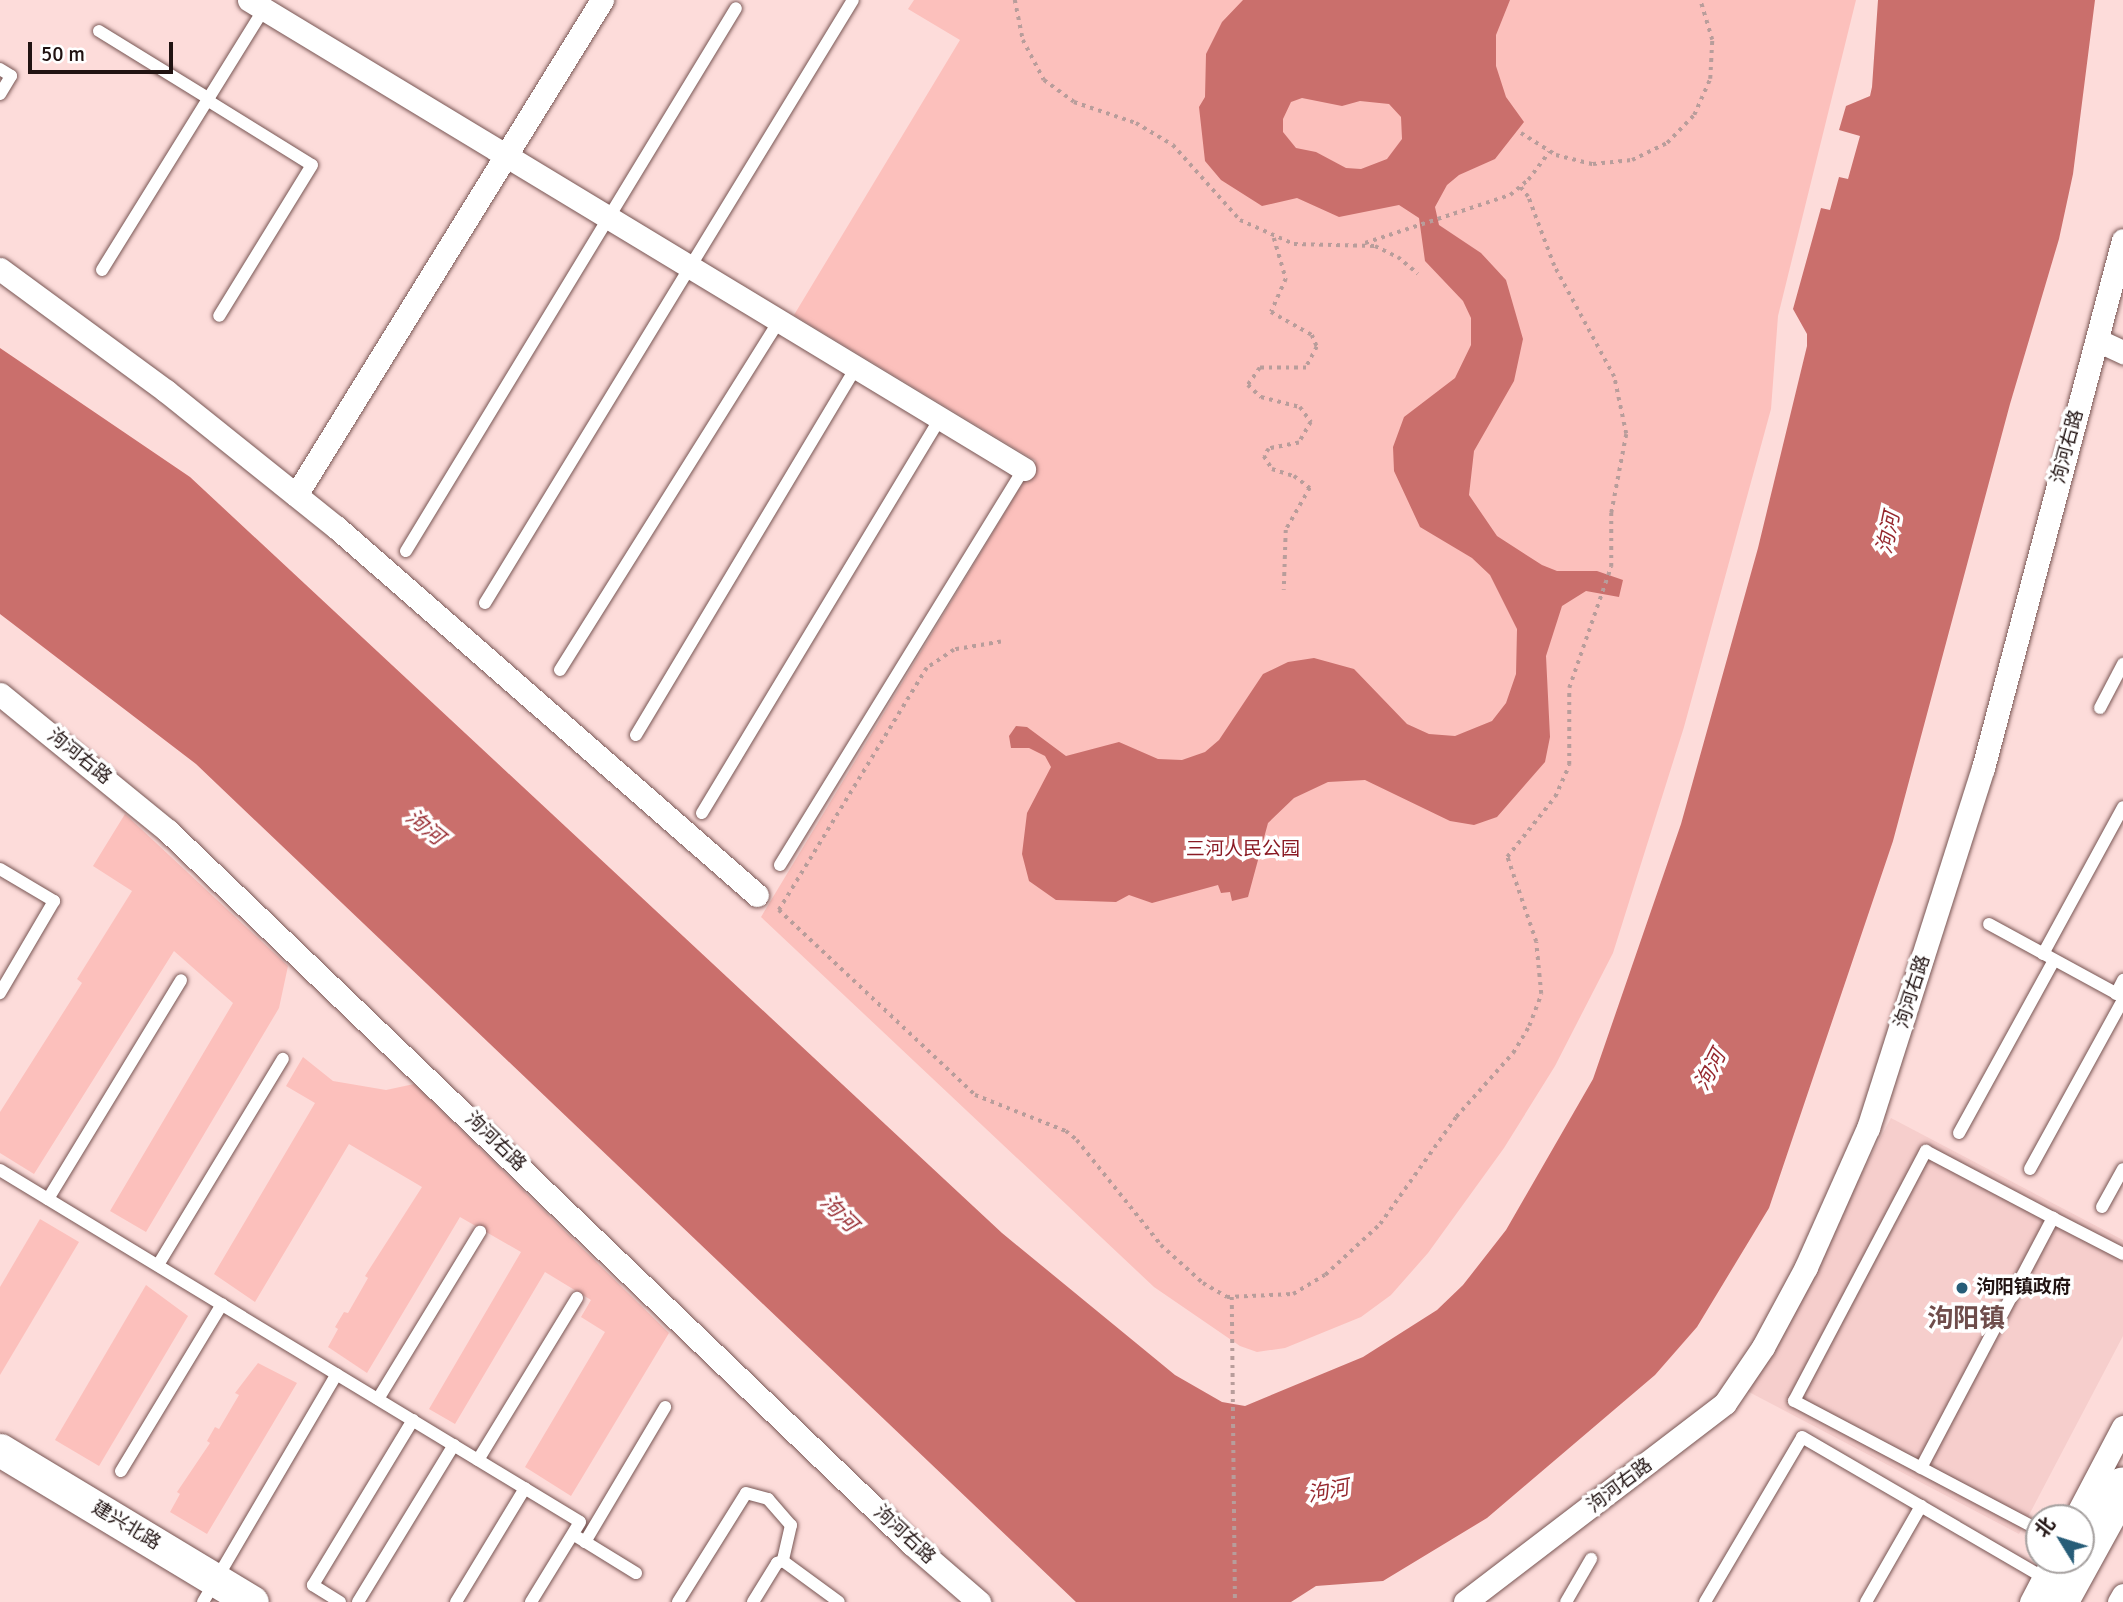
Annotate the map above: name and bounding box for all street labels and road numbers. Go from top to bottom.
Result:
street label: 泃河右路 [2047,407,2089,487]
street label: 泃河右路 [42,724,116,790]
street label: 泃河右路 [1890,952,1936,1032]
street label: 泃河右路 [460,1107,530,1177]
street label: 泃河右路 [1583,1454,1657,1518]
street label: 建兴北路 [88,1497,164,1555]
street label: 泃河右路 [868,1501,940,1569]

